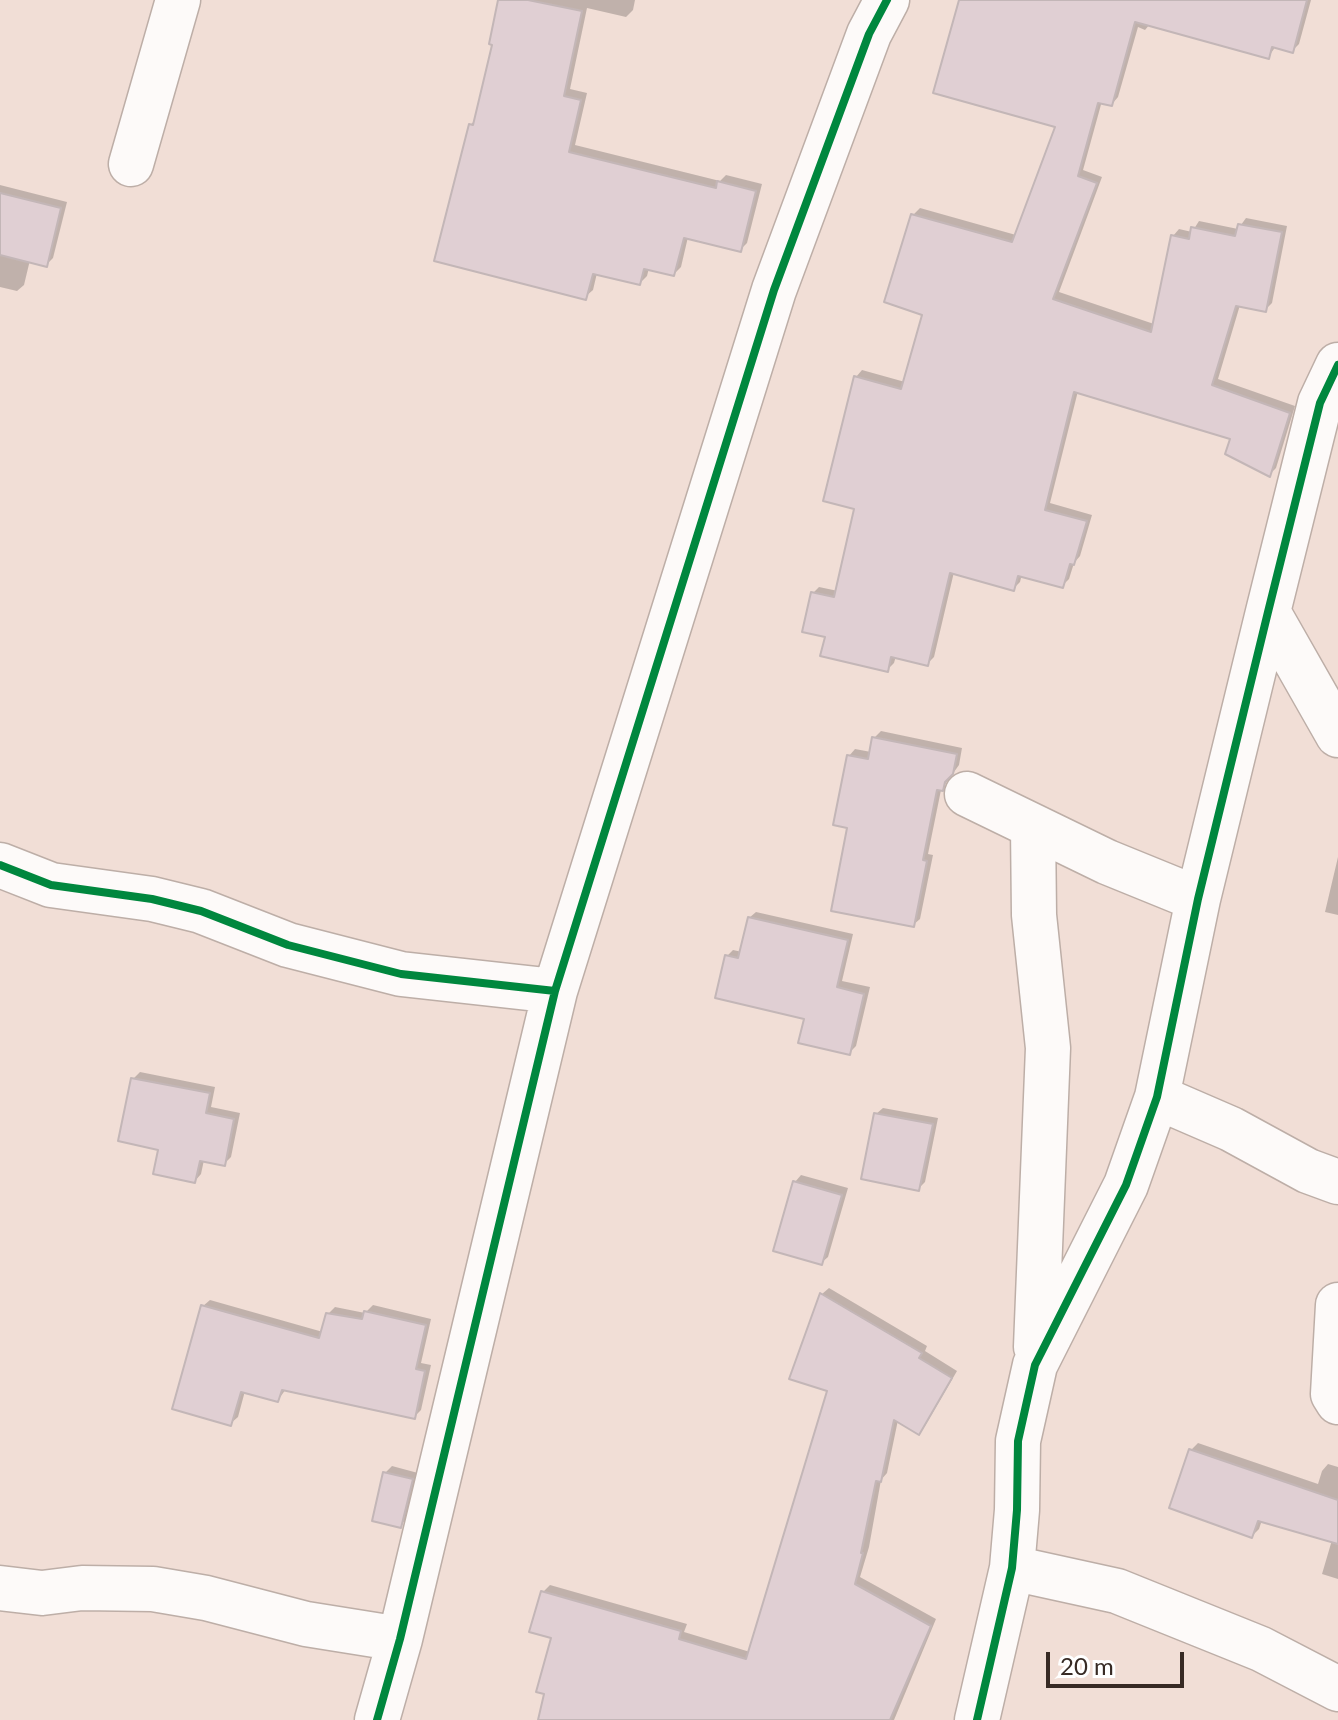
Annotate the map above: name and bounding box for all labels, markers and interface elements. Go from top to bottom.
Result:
scale bar [1050,1636,1188,1686]
text: 20 m [1060,1651,1114,1680]

